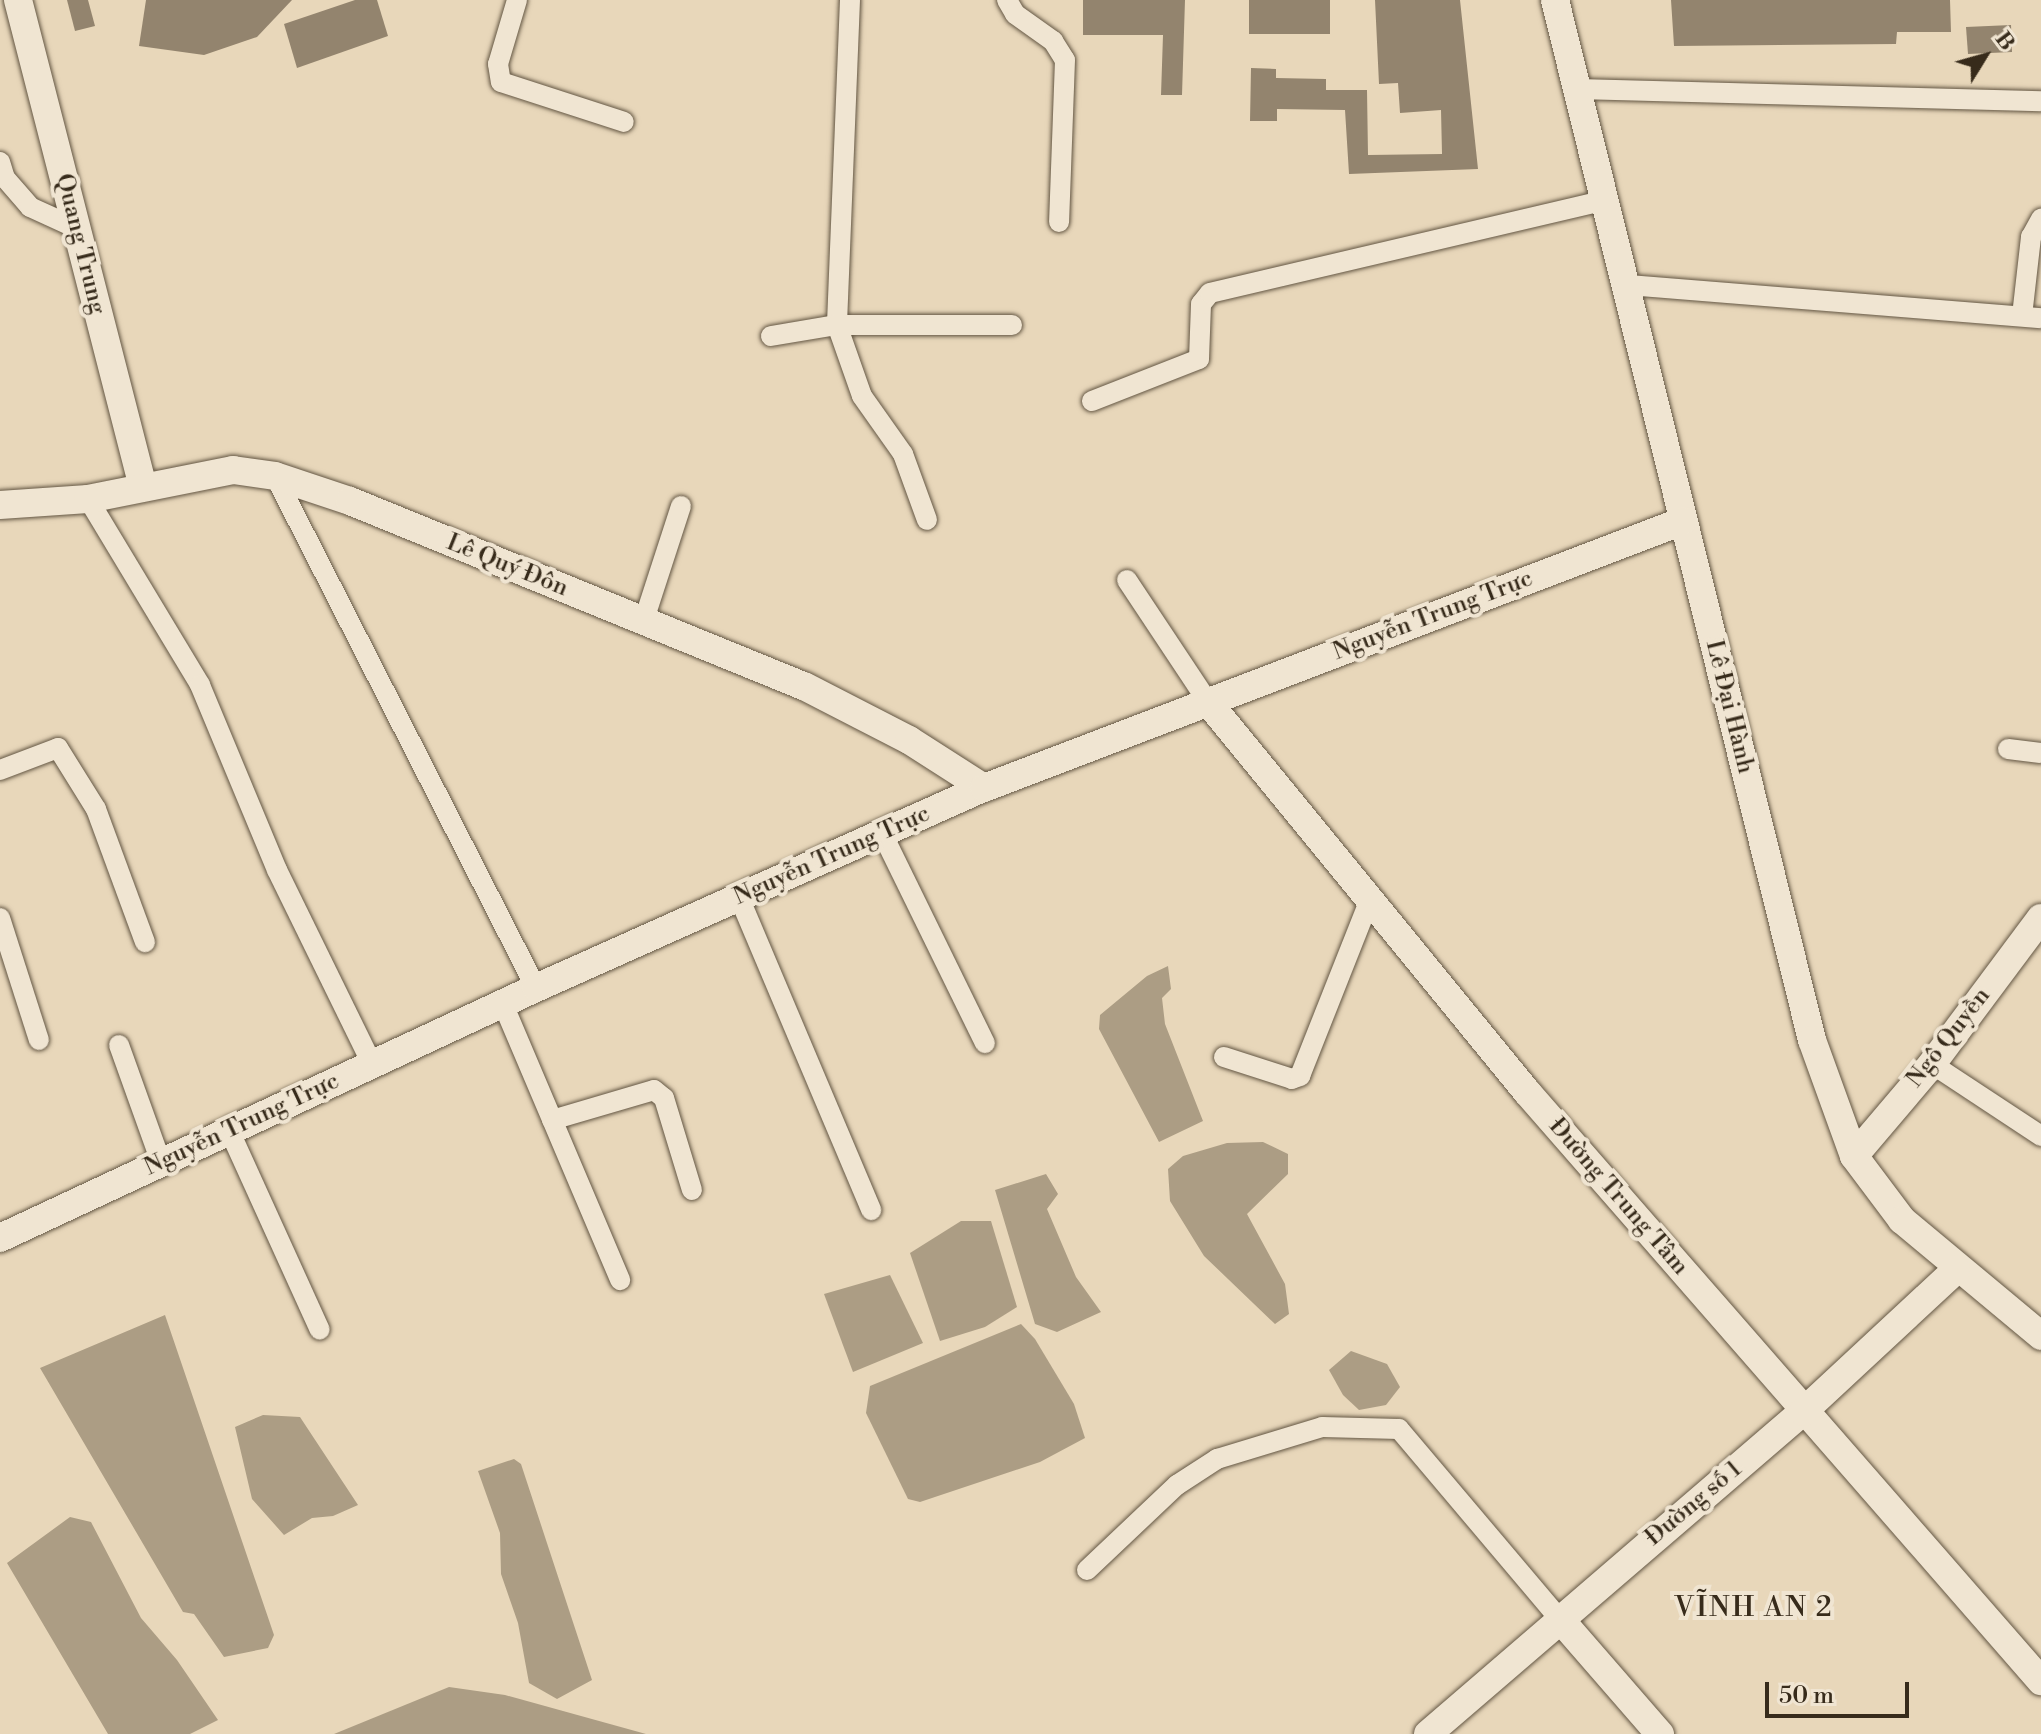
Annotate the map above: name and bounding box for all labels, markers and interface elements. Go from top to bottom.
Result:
north arrow [1945,16,2025,96]
text: B [1989,27,2020,56]
street label: Quang Trung [49,171,111,317]
street label: Lê Quý Đôn [442,529,572,603]
street label: Nguyễn Trung Trực [1329,565,1537,667]
street label: Lê Đại Hành [1699,637,1759,777]
street label: Nguyễn Trung Trực [729,800,935,912]
street label: Ngô Quyền [1901,982,1997,1094]
street label: Nguyễn Trung Trực [140,1067,344,1183]
street label: Đường Trung Tâm [1542,1113,1694,1281]
street label: Đường số 1 [1640,1455,1748,1553]
district label: VĨNH AN 2 [1674,1591,1834,1625]
scale bar [1769,1666,1913,1716]
text: 50 m [1779,1681,1834,1711]

